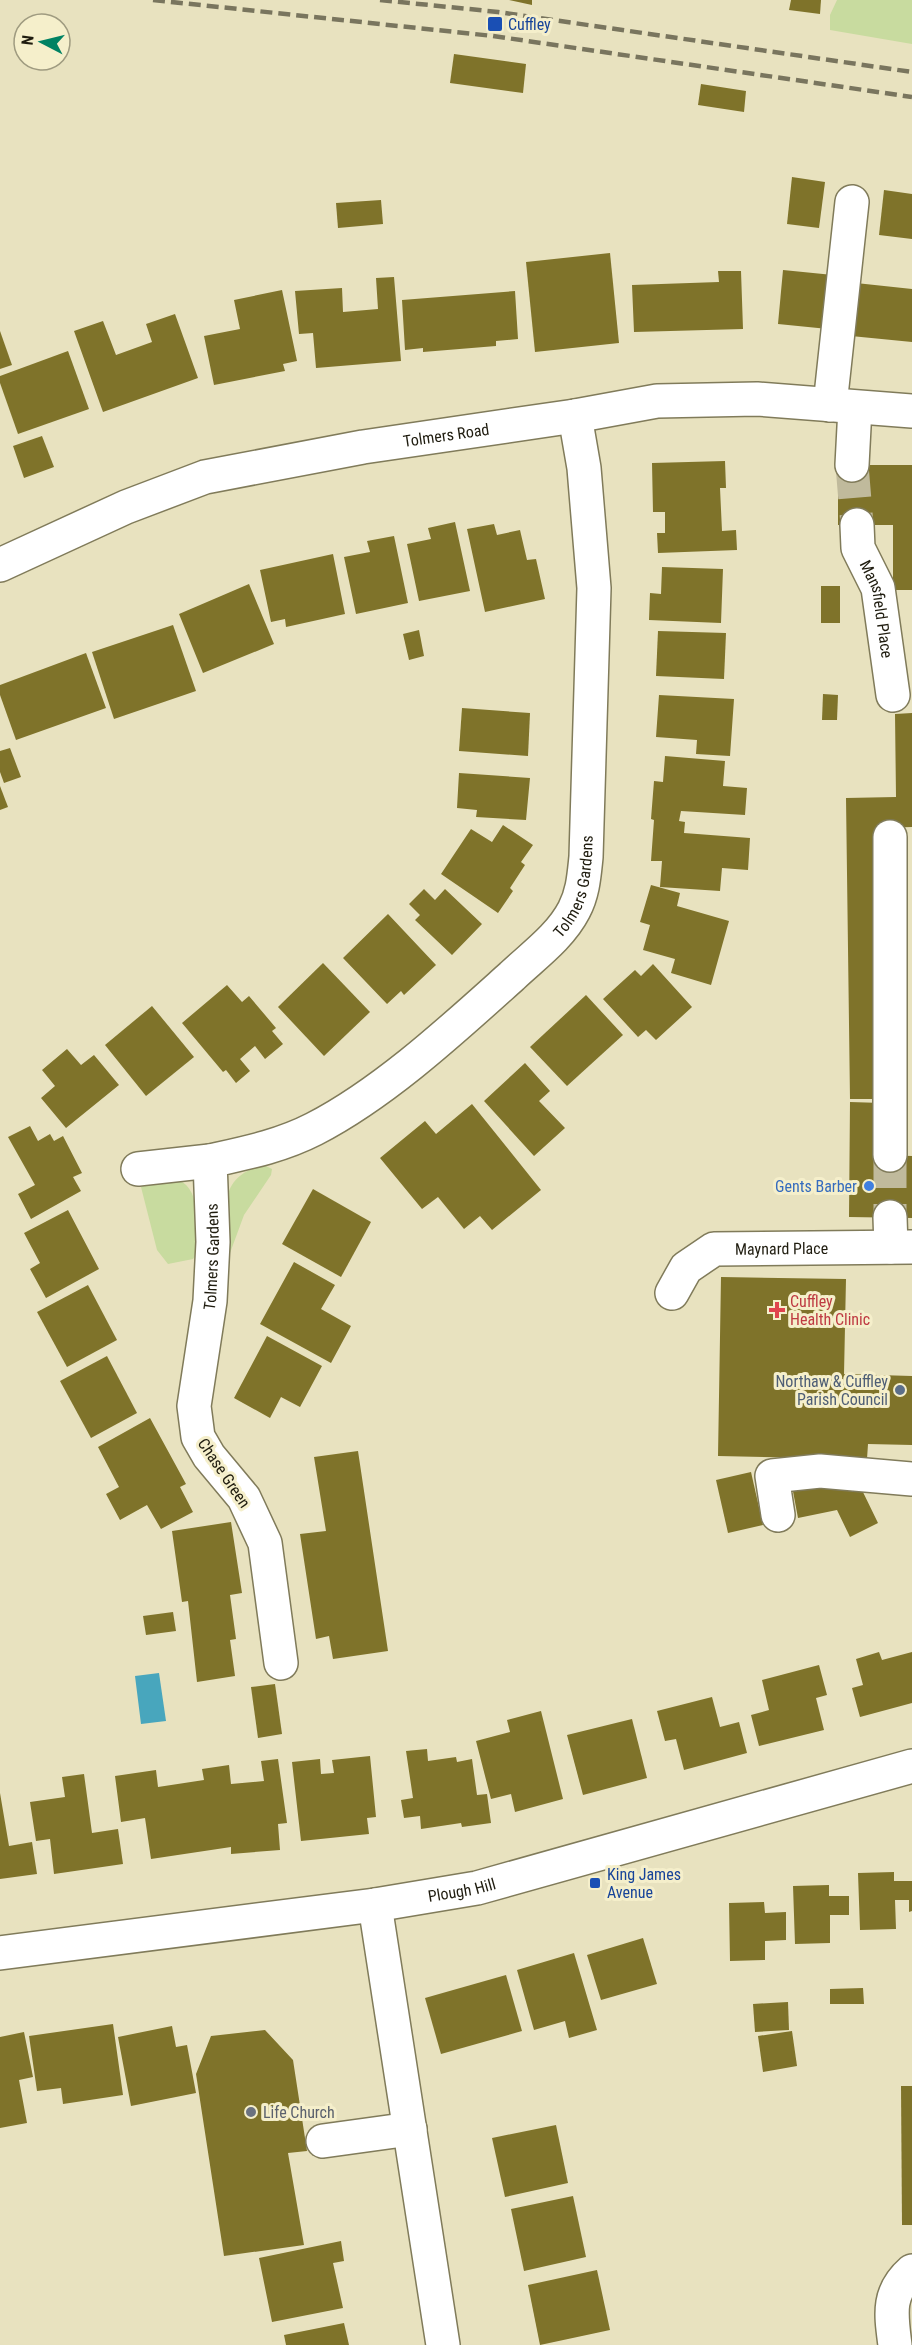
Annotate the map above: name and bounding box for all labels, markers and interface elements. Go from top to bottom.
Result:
north arrow [12,12,72,72]
marker: Cuffley [486,15,504,33]
place label: Cuffley [508,15,551,34]
text: N [18,34,38,46]
street label: Tolmers Road [402,419,490,451]
street label: Mansfield Place [856,557,897,659]
street label: Tolmers Gardens [549,835,596,941]
place label: Gents Barber [775,1177,857,1196]
marker: Gents Barber [862,1179,876,1193]
street label: Tolmers Gardens [199,1203,223,1312]
street label: Maynard Place [735,1238,828,1258]
place label: Cuffley Health Clinic [790,1292,870,1329]
marker: Cuffley Health Clinic [768,1301,786,1319]
place label: Northaw & Cuffley Parish Council [775,1372,888,1409]
marker: Northaw & Cuffley Parish Council [893,1383,907,1397]
street label: Chase Green [194,1435,254,1511]
place label: King James Avenue [607,1865,681,1902]
street label: Plough Hill [426,1874,498,1906]
marker: King James Avenue [588,1876,602,1890]
place label: Life Church [263,2103,335,2122]
marker: Life Church [244,2105,258,2119]

